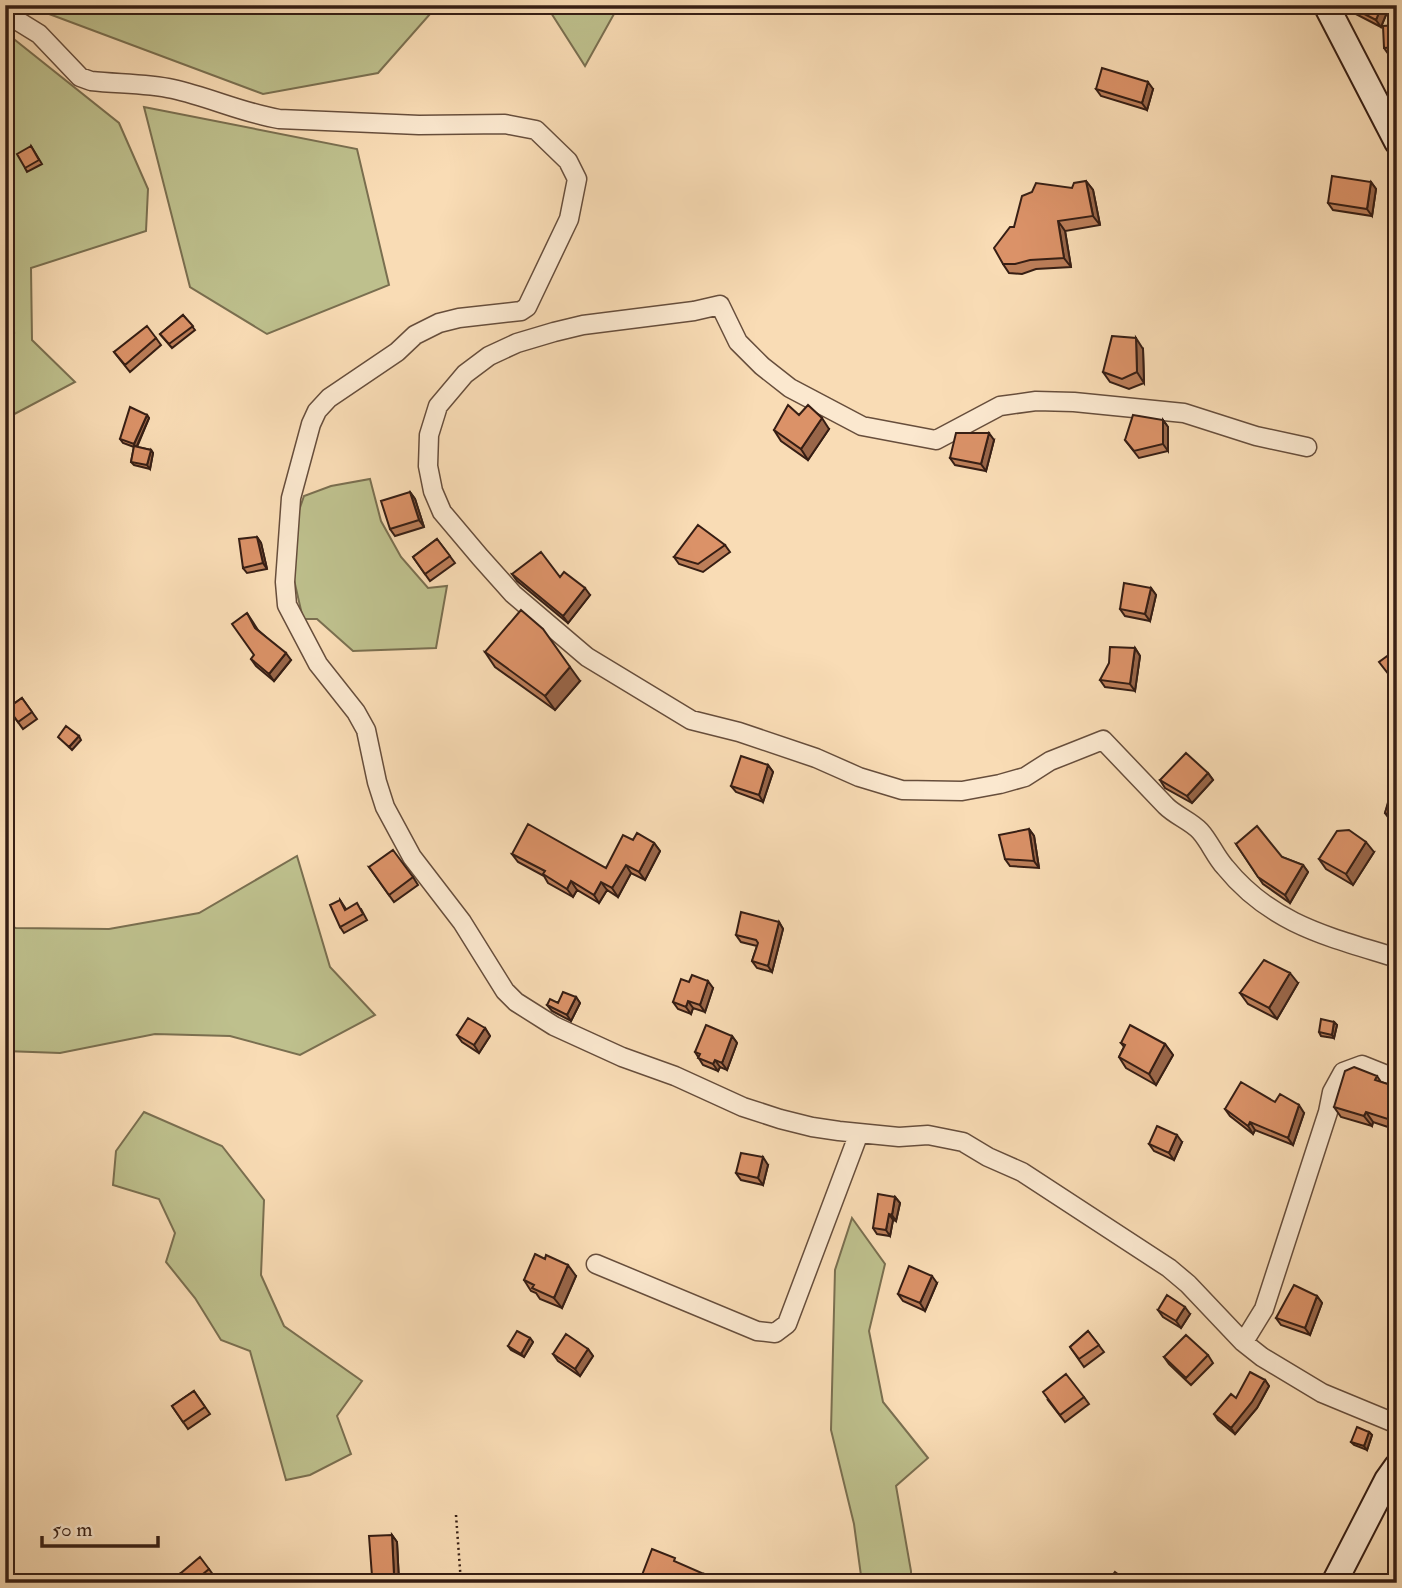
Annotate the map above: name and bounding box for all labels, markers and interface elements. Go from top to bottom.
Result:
scale bar [42,1504,158,1548]
text: 50 m [52,1516,93,1543]

